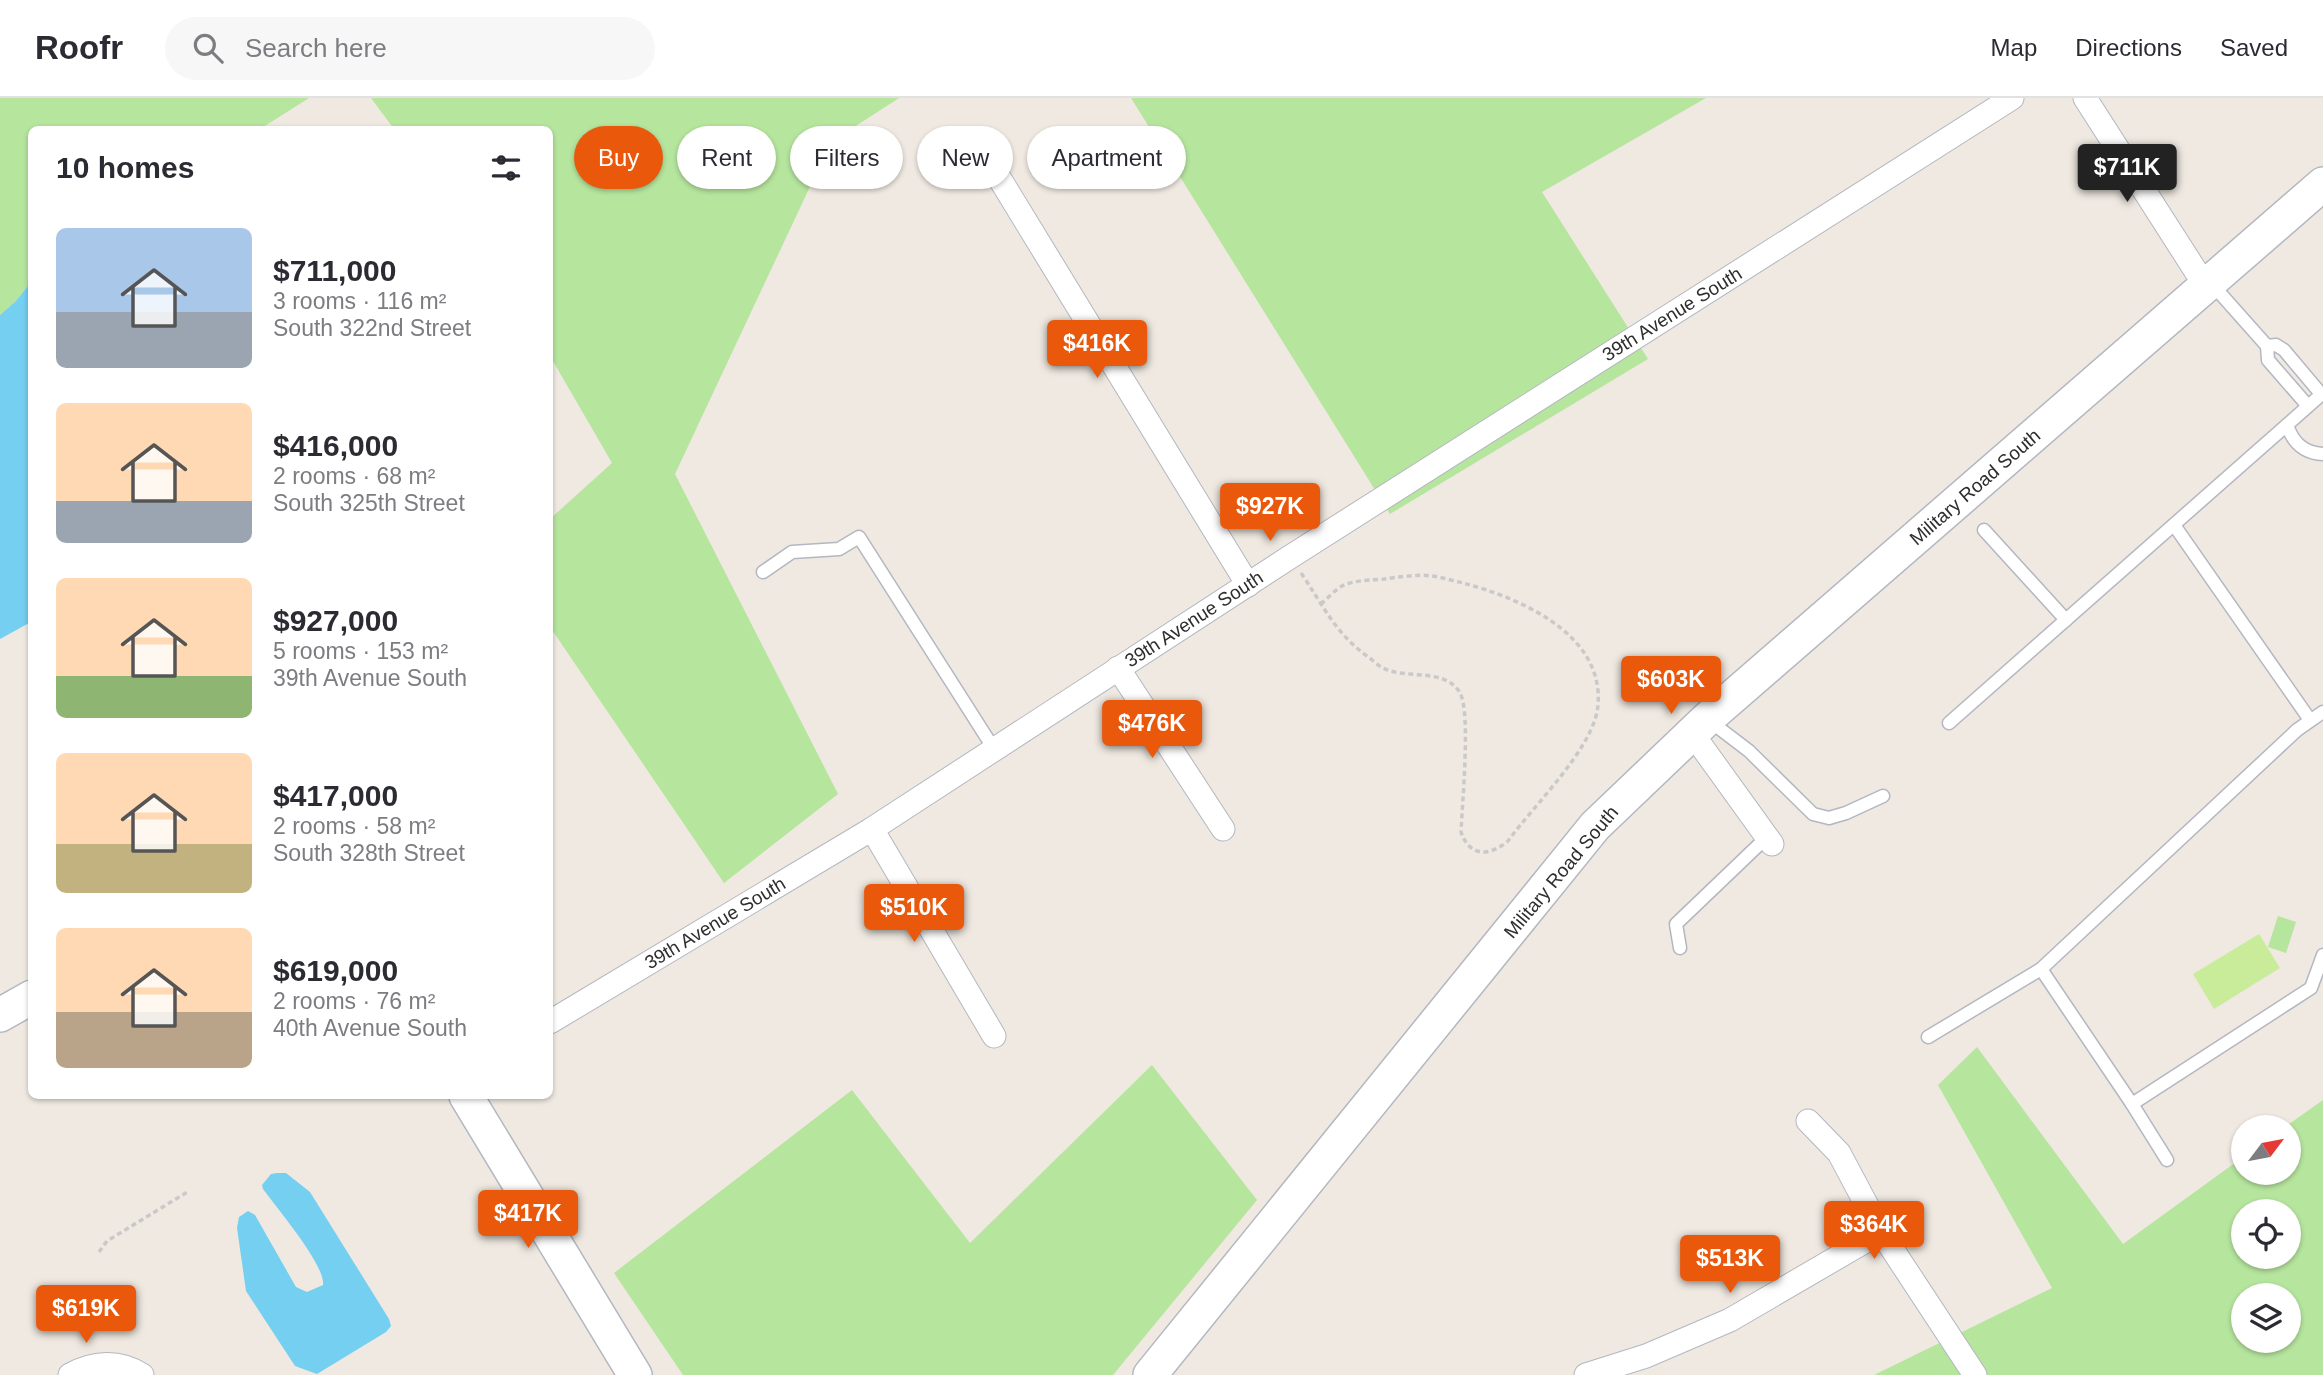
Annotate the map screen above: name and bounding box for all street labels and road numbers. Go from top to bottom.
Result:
street label: 39th Avenue South [1598,263,1746,365]
street label: Military Road South [1906,425,2044,549]
street label: 39th Avenue South [1121,567,1267,671]
street label: Military Road South [1500,802,1622,942]
street label: 39th Avenue South [641,873,789,973]

